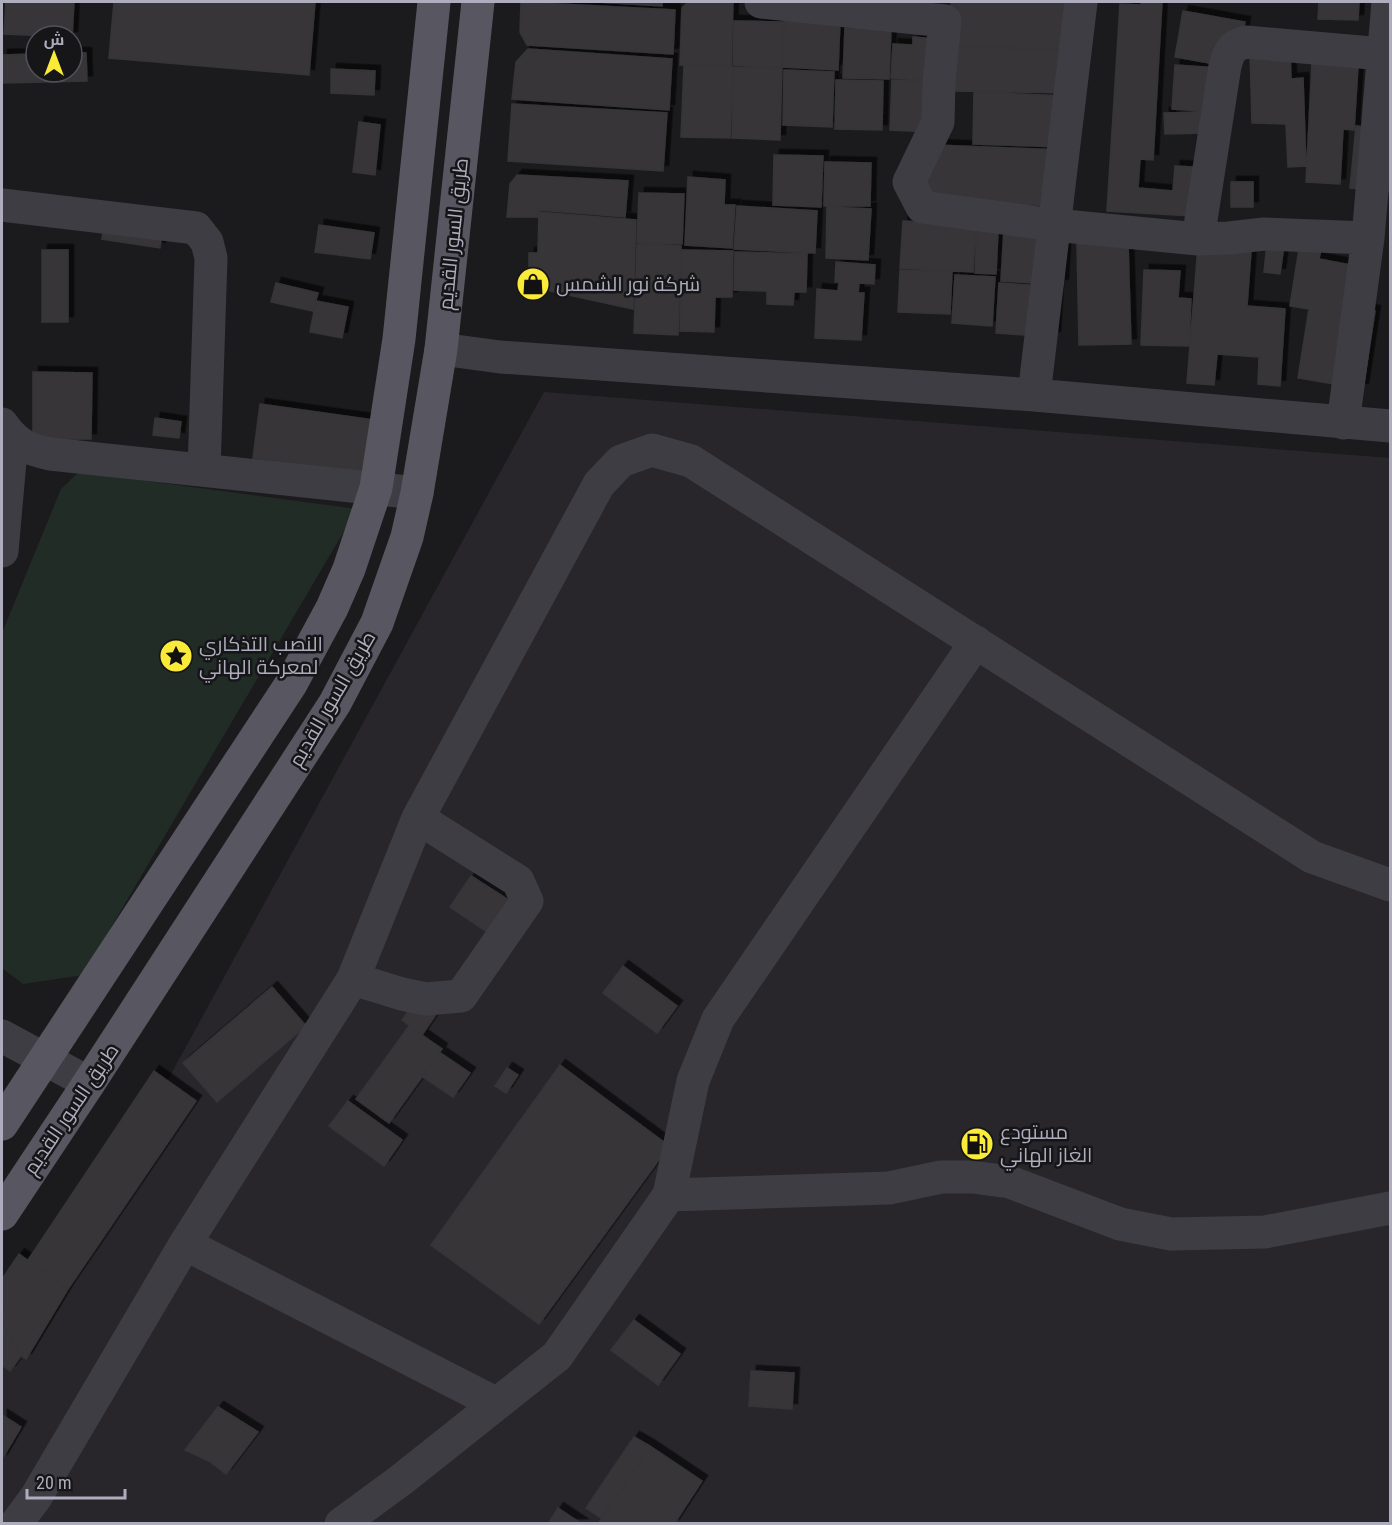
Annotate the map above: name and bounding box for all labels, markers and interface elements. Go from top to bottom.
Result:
north arrow [24,24,84,84]
text: ش [44,30,64,49]
street label: طريق السور القديم [433,157,475,311]
shop icon: شركة نور الشمس [515,266,551,302]
place label: شركة نور الشمس [556,272,700,297]
street label: طريق السور القديم [283,627,382,772]
place label: النصب التذكاري لمعركة الهاني [199,632,323,683]
place icon: النصب التذكاري لمعركة الهاني [158,638,194,674]
street label: طريق السور القديم [18,1039,125,1180]
place label: مستودع الغاز الهاني [1000,1120,1092,1171]
fuel station icon: مستودع الغاز الهاني [959,1126,995,1162]
scale bar [27,1462,124,1500]
text: 20 m [36,1472,71,1493]

